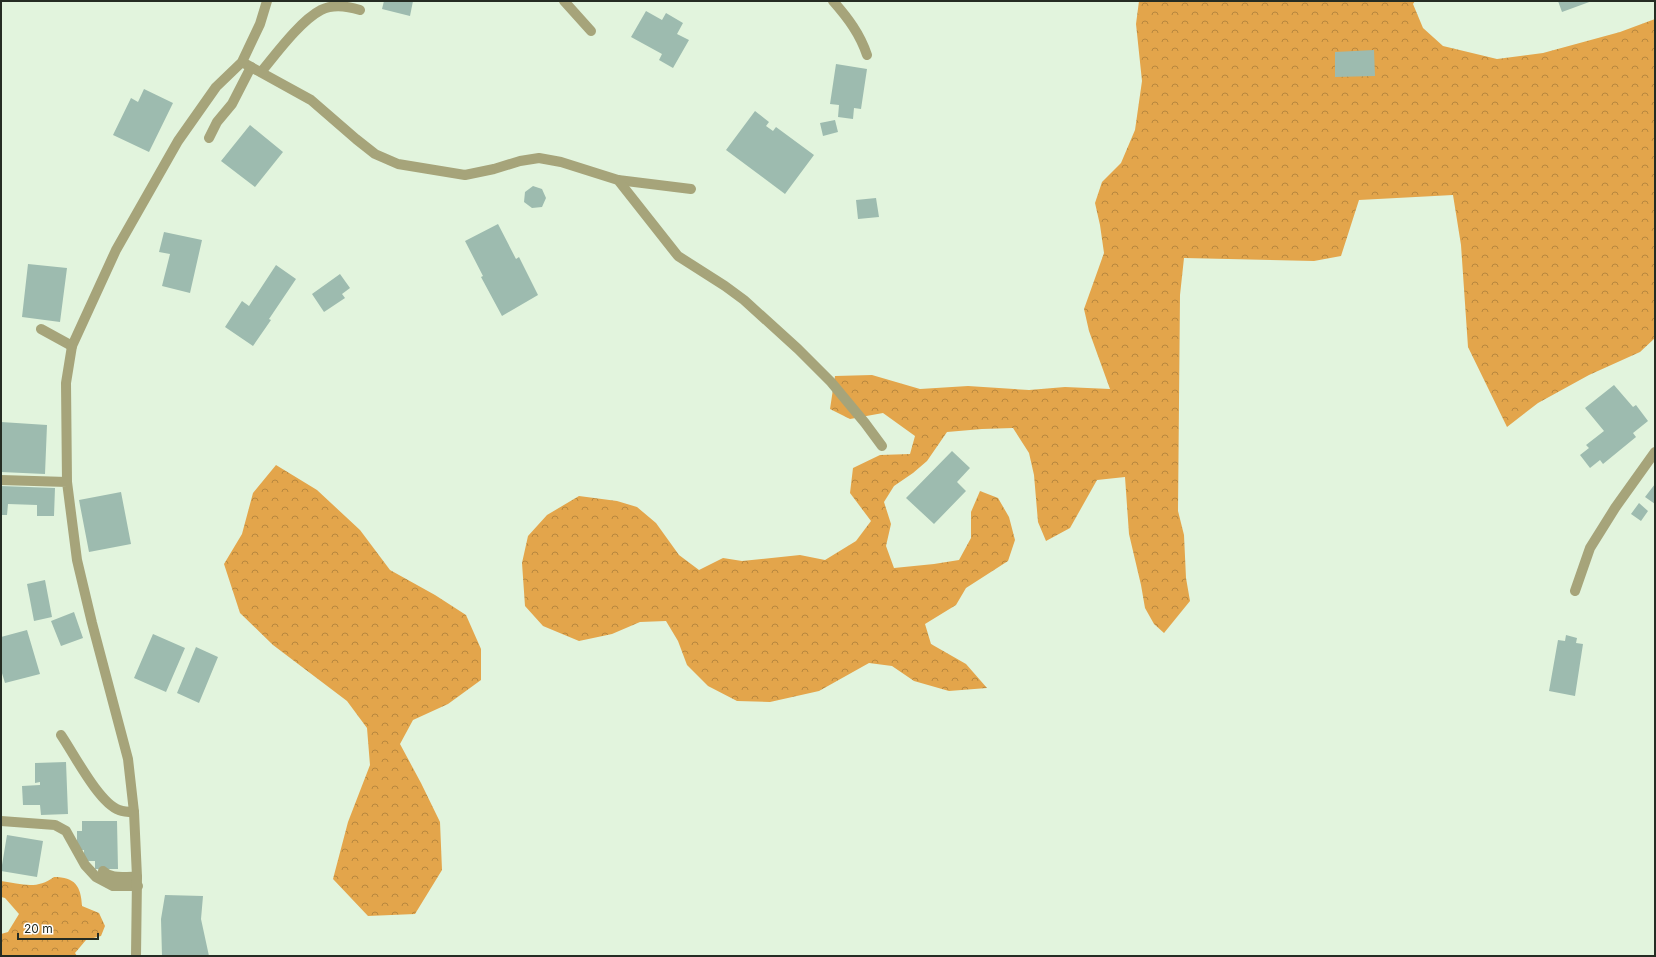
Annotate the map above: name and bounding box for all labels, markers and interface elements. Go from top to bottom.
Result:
scale bar [18,915,98,941]
text: 20 m [24,921,53,936]

